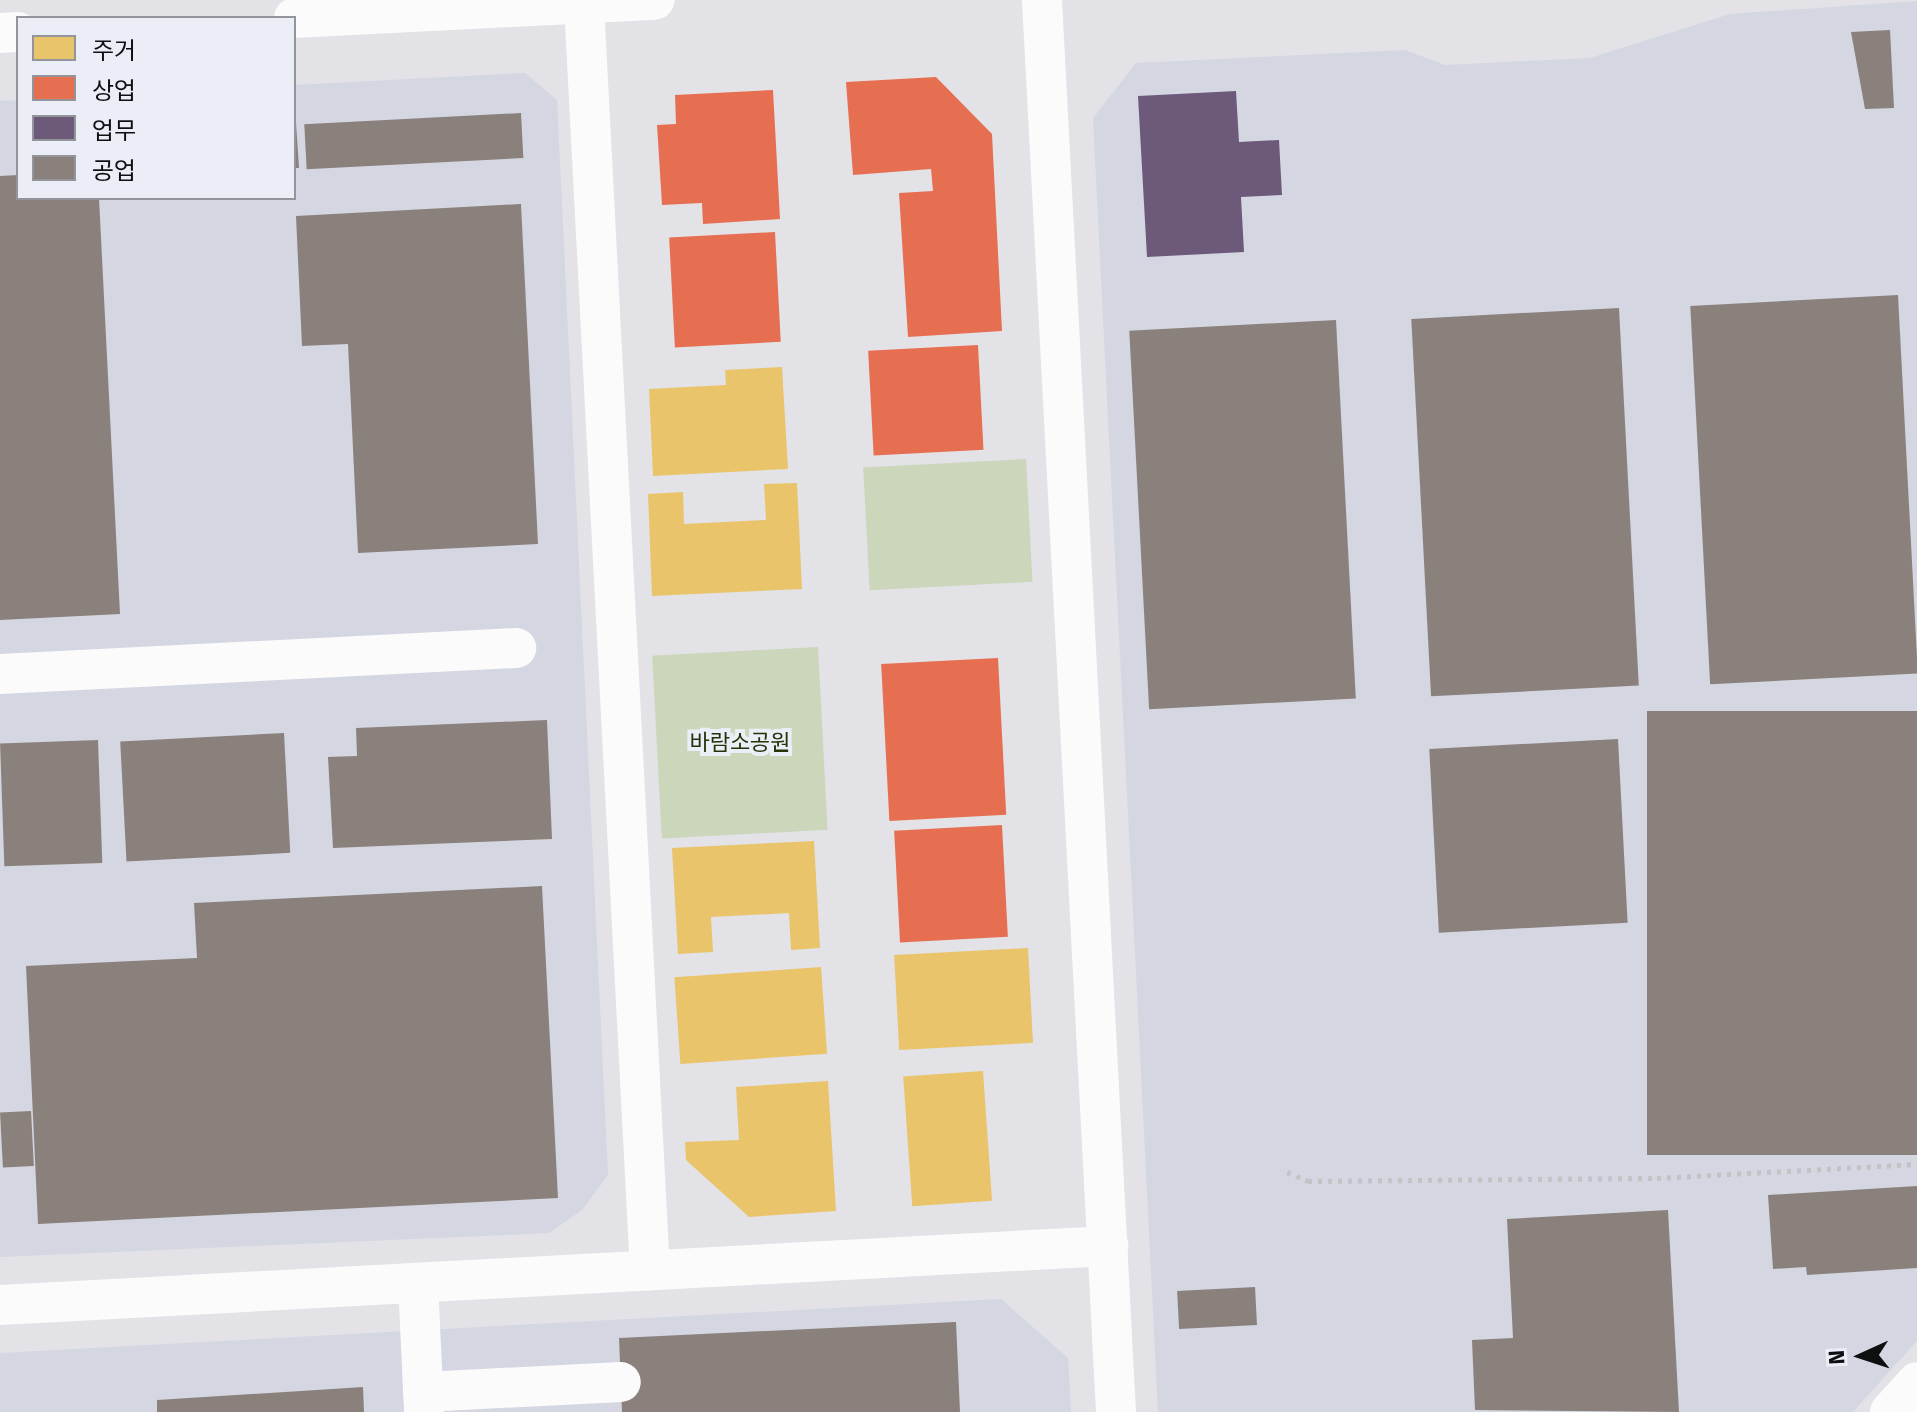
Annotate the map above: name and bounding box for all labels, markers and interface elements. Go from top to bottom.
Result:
legend [16,16,296,200]
text: 주거 [92,37,136,65]
text: 상업 [92,77,136,105]
text: 업무 [92,117,136,145]
text: 공업 [92,157,136,185]
park label: 바람소공원 [689,730,791,756]
north arrow [1821,1316,1901,1396]
text: N [1823,1349,1850,1365]

